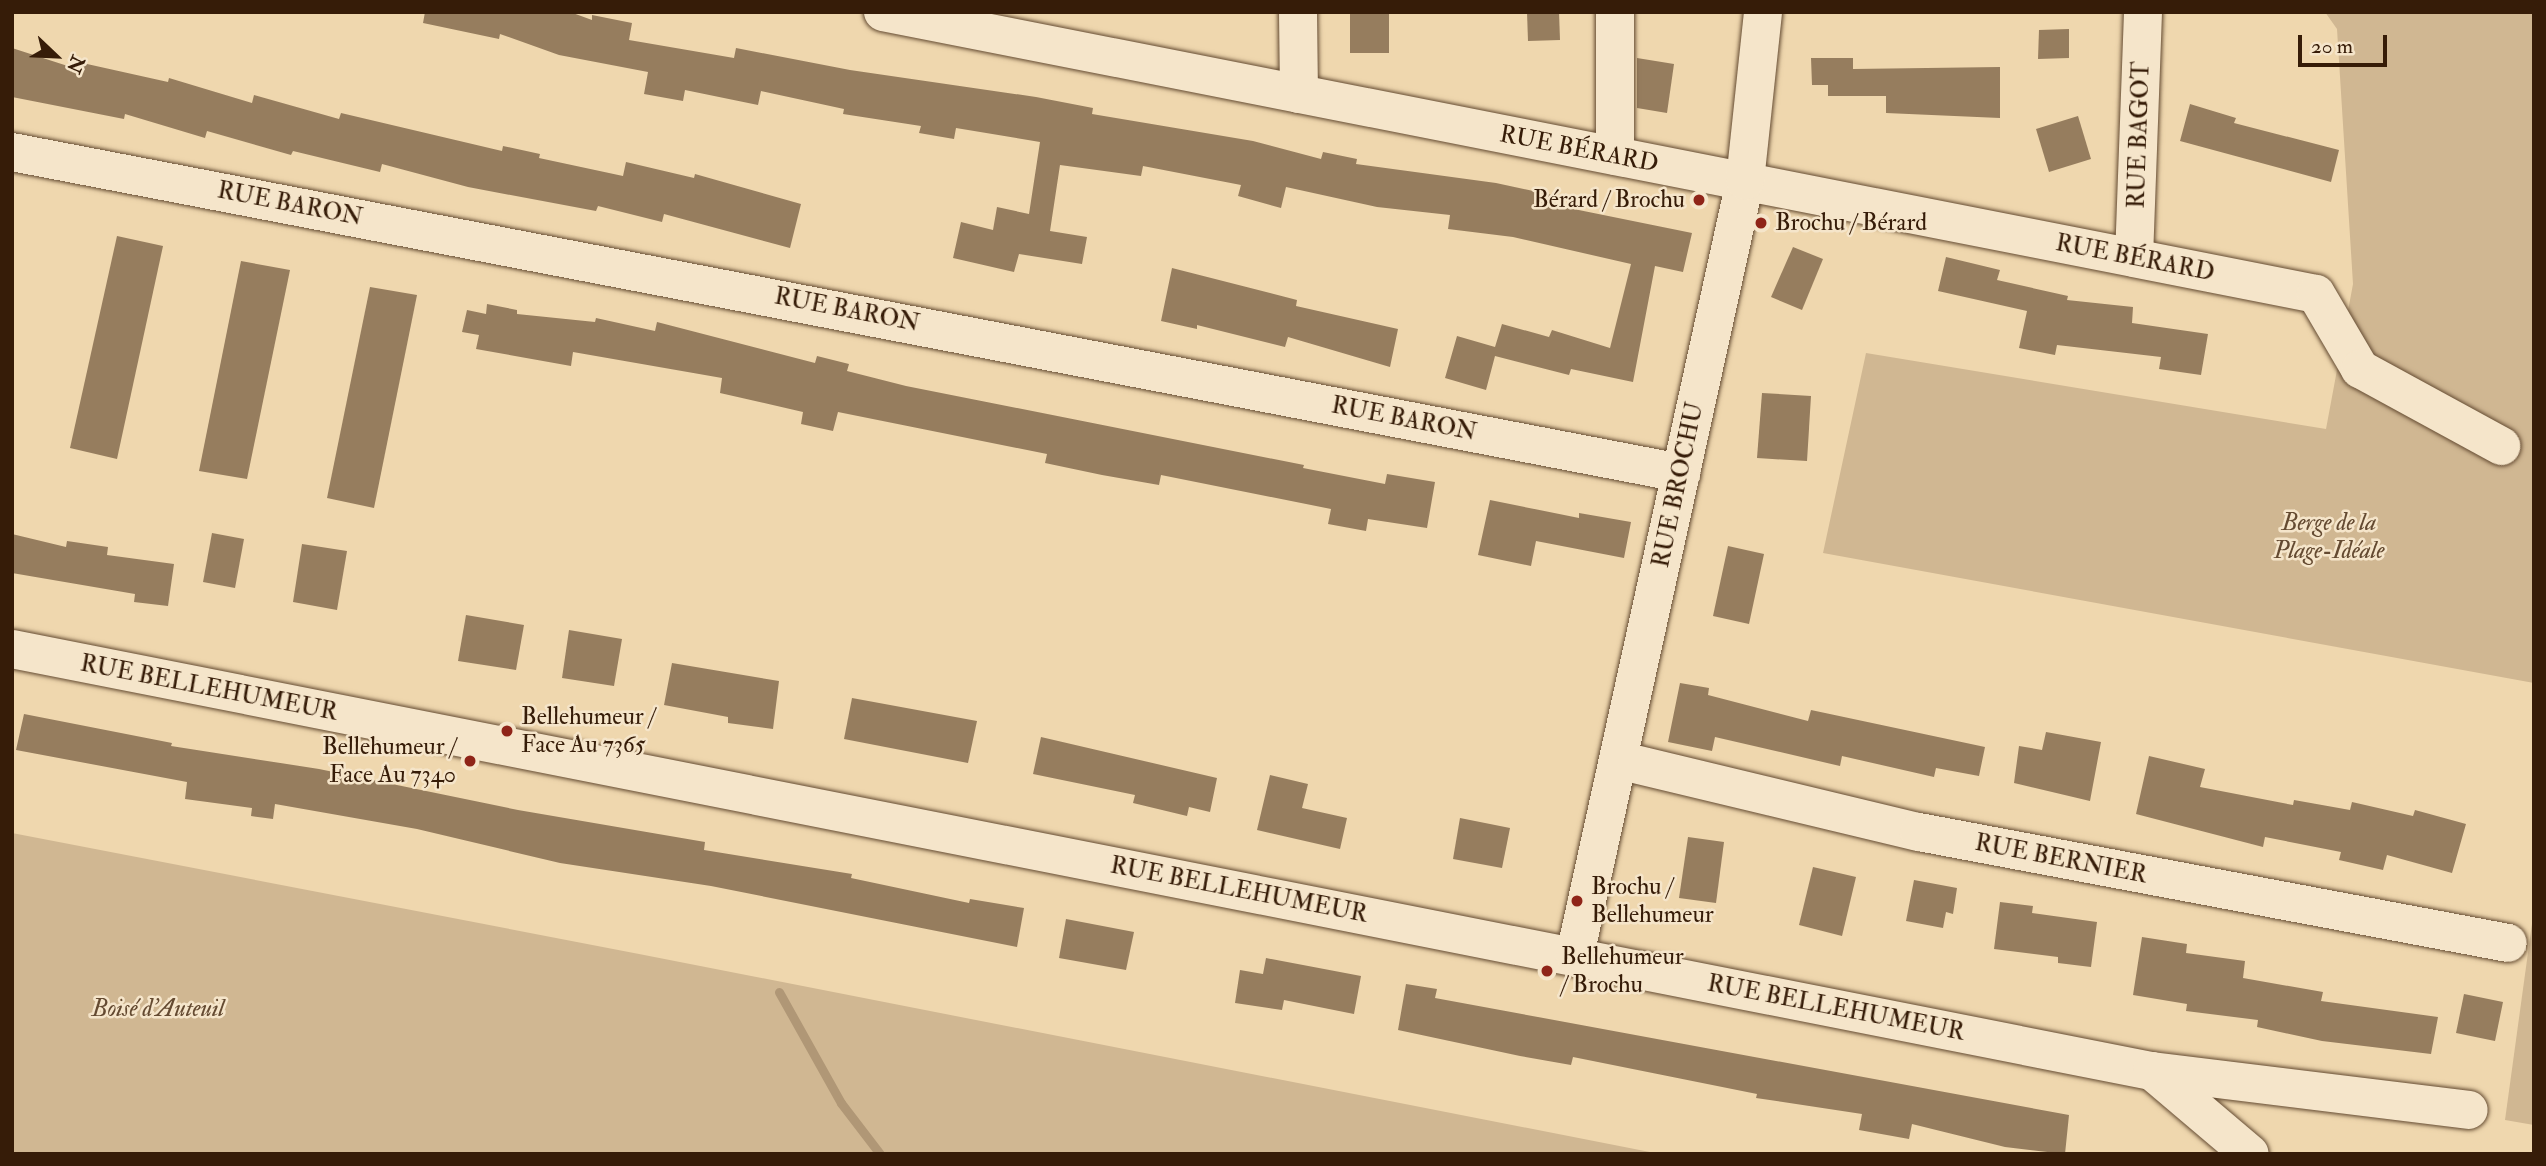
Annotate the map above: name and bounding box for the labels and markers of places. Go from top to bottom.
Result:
place label: Bérard / Brochu [1533,186,1685,214]
marker: Bérard / Brochu [1691,192,1707,208]
place label: Brochu / Bérard [1775,209,1927,237]
marker: Brochu / Bérard [1753,215,1769,231]
place label: Bellehumeur / Face Au 7365 [521,703,655,759]
marker: Bellehumeur / Face Au 7365 [499,723,515,739]
place label: Bellehumeur / Face Au 7340 [322,733,456,789]
marker: Bellehumeur / Face Au 7340 [462,753,478,769]
place label: Brochu / Bellehumeur [1591,873,1714,929]
marker: Brochu / Bellehumeur [1569,893,1585,909]
place label: Bellehumeur / Brochu [1561,943,1684,999]
marker: Bellehumeur / Brochu [1539,963,1555,979]

